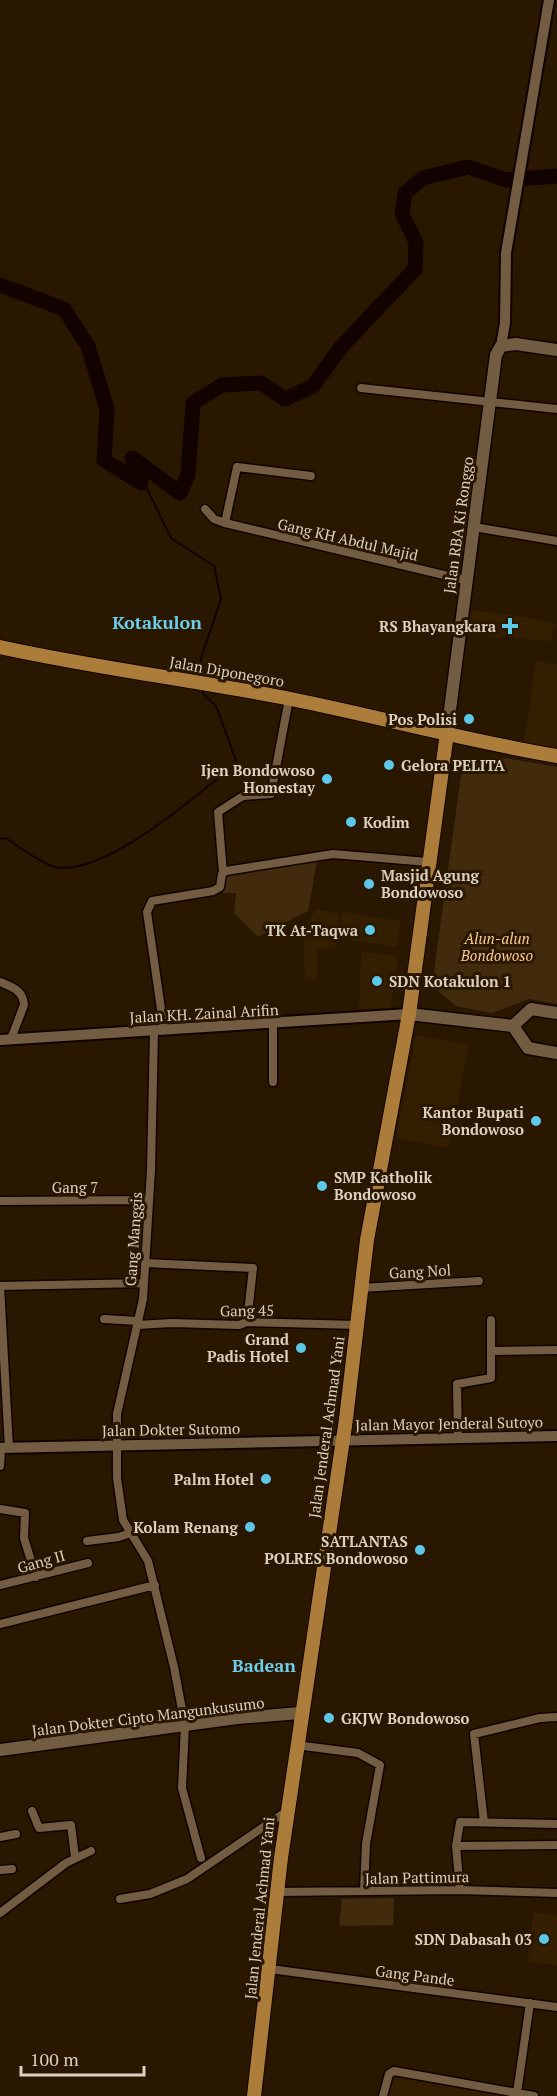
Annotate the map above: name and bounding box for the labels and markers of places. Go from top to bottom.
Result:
place label: RS Bhayangkara [379,616,497,636]
marker: RS Bhayangkara [501,617,519,635]
place label: Pos Polisi [388,709,457,729]
marker: Pos Polisi [462,712,476,726]
place label: Gelora PELITA [401,755,505,775]
marker: Gelora PELITA [382,758,396,772]
place label: Ijen Bondowoso Homestay [201,760,316,797]
marker: Ijen Bondowoso Homestay [320,772,334,786]
place label: Kodim [363,812,410,832]
marker: Kodim [344,815,358,829]
place label: Masjid Agung Bondowoso [381,865,480,902]
marker: Masjid Agung Bondowoso [362,877,376,891]
place label: TK At-Taqwa [265,920,359,940]
marker: TK At-Taqwa [363,923,377,937]
place label: SDN Kotakulon 1 [389,971,511,991]
marker: SDN Kotakulon 1 [370,974,384,988]
place label: Kantor Bupati Bondowoso [422,1102,524,1139]
marker: Kantor Bupati Bondowoso [529,1114,543,1128]
place label: SMP Katholik Bondowoso [334,1167,432,1204]
marker: SMP Katholik Bondowoso [315,1179,329,1193]
place label: Grand Padis Hotel [207,1329,289,1366]
marker: Grand Padis Hotel [294,1341,308,1355]
place label: Palm Hotel [174,1469,254,1489]
marker: Palm Hotel [259,1472,273,1486]
place label: Kolam Renang [134,1517,239,1537]
marker: Kolam Renang [243,1520,257,1534]
place label: SATLANTAS POLRES Bondowoso [264,1531,408,1568]
marker: SATLANTAS POLRES Bondowoso [413,1543,427,1557]
place label: GKJW Bondowoso [341,1708,470,1728]
marker: GKJW Bondowoso [322,1711,336,1725]
place label: SDN Dabasah 03 [415,1929,532,1949]
marker: SDN Dabasah 03 [537,1932,551,1946]

